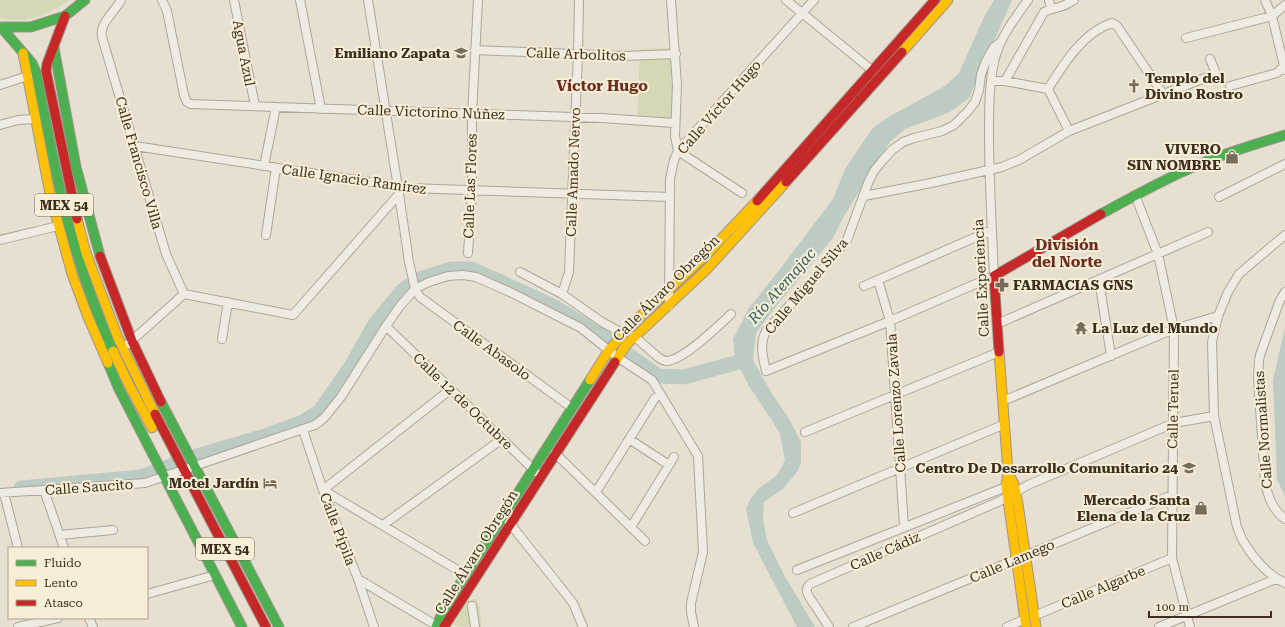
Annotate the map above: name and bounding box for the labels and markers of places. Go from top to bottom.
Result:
place label: Emiliano Zapata [335,45,451,61]
school or university icon: Emiliano Zapata [453,45,469,61]
place label: Templo del Divino Rostro [1145,70,1243,102]
church icon: Templo del Divino Rostro [1126,78,1142,94]
place label: VIVERO SIN NOMBRE [1127,141,1221,173]
shop icon: VIVERO SIN NOMBRE [1224,149,1240,165]
pharmacy icon: FARMACIAS GNS [994,277,1010,293]
place label: FARMACIAS GNS [1013,277,1133,293]
temple icon: La Luz del Mundo [1073,320,1089,336]
place label: La Luz del Mundo [1092,320,1218,336]
place label: Centro De Desarrollo Comunitario 24 [915,460,1178,476]
school or university icon: Centro De Desarrollo Comunitario 24 [1181,460,1197,476]
place label: Motel Jardín [169,475,260,491]
hotel icon: Motel Jardín [262,475,278,491]
place label: Mercado Santa Elena de la Cruz [1077,492,1191,524]
shop icon: Mercado Santa Elena de la Cruz [1193,500,1209,516]

